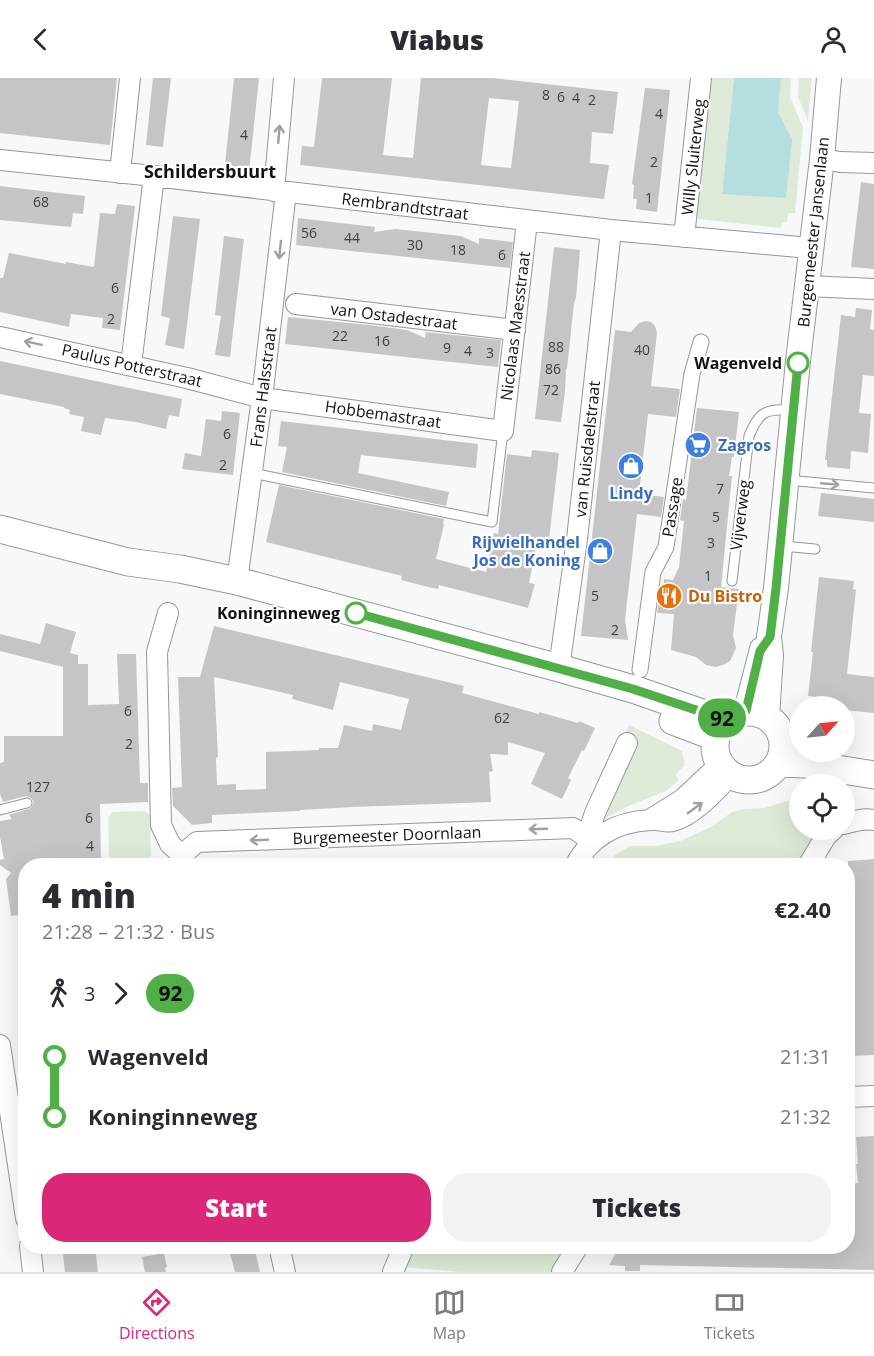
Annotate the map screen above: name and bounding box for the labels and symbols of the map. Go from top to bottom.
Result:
house number: 8 [542,85,550,104]
house number: 6 [557,87,565,106]
house number: 4 [572,88,580,107]
house number: 2 [588,90,596,109]
street label: Willy Sluiterweg [676,97,710,216]
house number: 4 [655,104,663,123]
house number: 4 [240,125,248,144]
one-way arrow [274,125,285,145]
street label: Burgemeester Jansenlaan [792,136,834,328]
house number: 2 [650,152,658,171]
district label: Schildersbuurt [144,159,276,183]
street label: Rembrandtstraat [340,187,470,225]
house number: 1 [645,188,653,207]
house number: 68 [33,192,49,211]
house number: 56 [301,223,317,242]
house number: 44 [344,228,360,247]
house number: 30 [407,235,423,254]
one-way arrow [274,240,285,260]
house number: 18 [450,240,466,259]
house number: 6 [498,245,506,264]
street label: Nicolaas Maesstraat [495,250,535,402]
house number: 6 [111,278,119,297]
street label: van Ostadestraat [329,297,459,335]
house number: 2 [107,309,115,328]
street label: Frans Halsstraat [245,325,281,448]
house number: 22 [332,326,348,345]
house number: 16 [374,331,390,350]
one-way arrow [23,337,42,349]
house number: 88 [548,337,564,356]
street label: Paulus Potterstraat [60,338,205,392]
house number: 9 [443,338,451,357]
house number: 40 [634,340,650,359]
house number: 4 [464,341,472,360]
house number: 3 [486,343,494,362]
place label: Wagenveld [694,352,782,374]
marker: Wagenveld [787,352,809,374]
house number: 86 [545,359,561,378]
street label: van Ruisdaelstraat [569,379,605,518]
house number: 72 [543,380,559,399]
street label: Hobbemastraat [324,395,443,433]
house number: 6 [223,424,231,443]
supermarket icon: Zagros [683,430,713,460]
place label: Zagros [718,434,771,456]
shop icon: Lindy [616,451,646,481]
house number: 2 [219,455,227,474]
street label: Passage [656,475,688,539]
street label: Vijverweg [725,478,755,552]
one-way arrow [820,478,840,489]
house number: 7 [716,479,724,498]
place label: Lindy [609,482,654,504]
house number: 5 [712,507,720,526]
place label: Rijwielhandel Jos de Koning [471,531,580,571]
house number: 3 [707,533,715,552]
shop icon: Rijwielhandel Jos de Koning [585,536,615,566]
house number: 1 [704,566,712,585]
restaurant icon: Du Bistro [654,581,684,611]
place label: Du Bistro [688,585,762,607]
house number: 5 [591,586,599,605]
place label: Koninginneweg [217,602,340,624]
marker: Koninginneweg [345,602,367,624]
house number: 2 [611,620,619,639]
north arrow [789,696,855,762]
line badge: 92 [695,698,749,738]
house number: 6 [124,701,132,720]
house number: 62 [494,708,510,727]
house number: 2 [125,734,133,753]
house number: 127 [26,777,50,796]
one-way arrow [687,802,703,814]
house number: 6 [85,808,93,827]
street label: Burgemeester Doornlaan [292,821,482,849]
one-way arrow [528,824,548,835]
one-way arrow [249,834,269,846]
house number: 4 [86,836,94,855]

